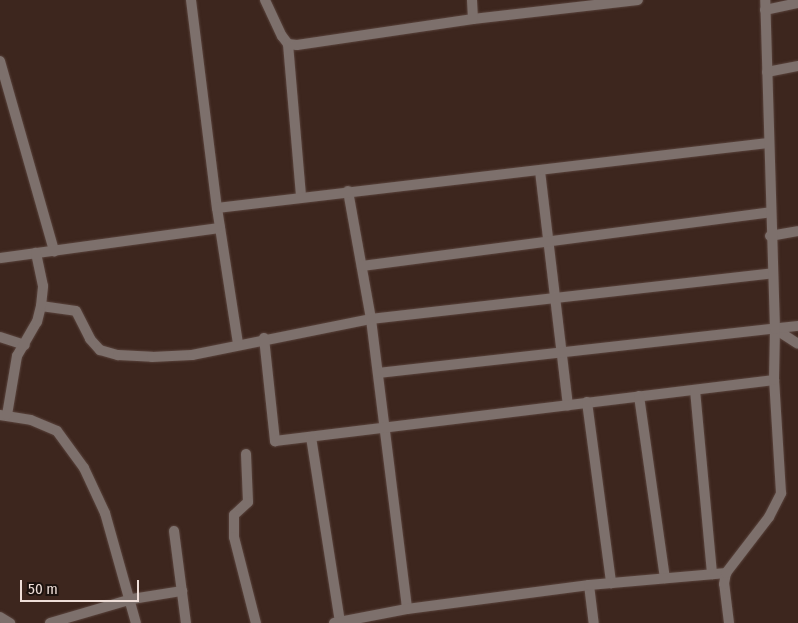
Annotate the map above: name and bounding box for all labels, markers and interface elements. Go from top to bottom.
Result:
scale bar [22,570,141,602]
text: 50 m [28,580,58,598]

